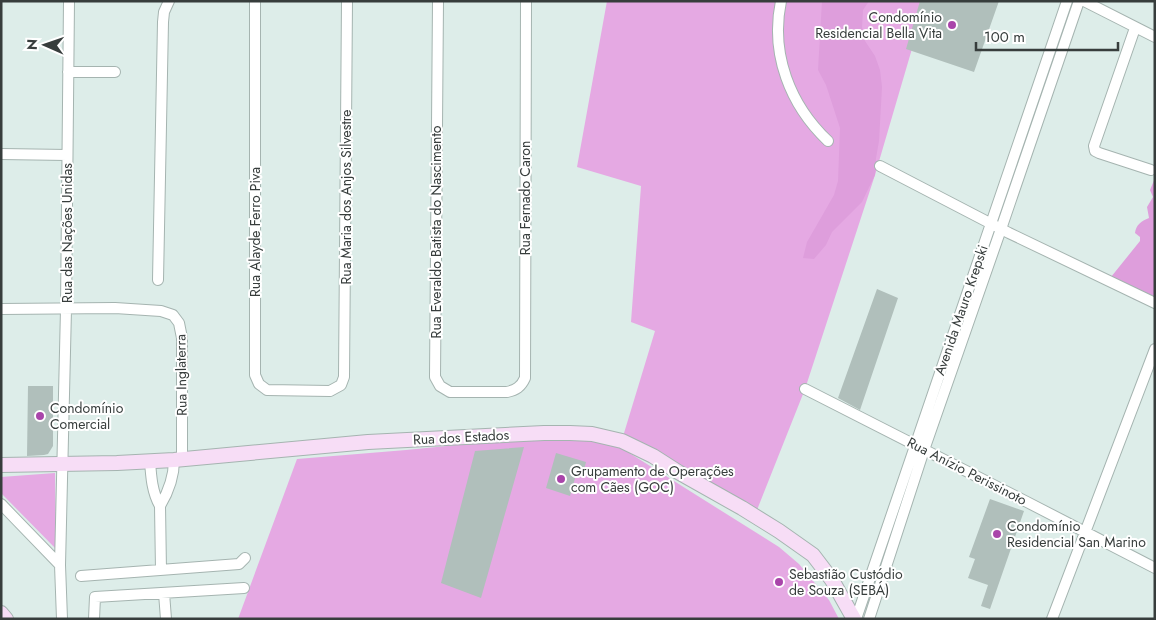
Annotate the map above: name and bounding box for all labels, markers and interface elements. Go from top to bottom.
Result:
place label: Condomínio Residencial Bella Vita [815,7,942,43]
marker: Condomínio Residencial Bella Vita [946,19,958,31]
north arrow [20,20,70,70]
scale bar [976,20,1118,52]
text: 100 m [984,26,1025,48]
text: N [22,39,42,50]
street label: Rua Maria dos Anjos Silvestre [336,109,356,285]
street label: Rua Everaldo Batista do Nascimento [426,125,446,338]
street label: Rua Fernado Caron [515,141,535,255]
street label: Rua das Nações Unidas [57,163,77,303]
street label: Rua Alayde Ferro Piva [245,167,265,297]
street label: Avenida Mauro Krepski [929,242,993,378]
street label: Rua Inglaterra [170,334,192,416]
place label: Condomínio Comercial [50,398,124,434]
marker: Condomínio Comercial [34,410,46,422]
street label: Rua dos Estados [412,424,510,450]
street label: Rua Anízio Perissinoto [904,432,1031,510]
place label: Grupamento de Operações com Cães (GOC) [571,461,734,497]
marker: Grupamento de Operações com Cães (GOC) [555,473,567,485]
place label: Condomínio Residencial San Marino [1007,516,1146,552]
marker: Condomínio Residencial San Marino [991,528,1003,540]
place label: Sebastião Custódio de Souza (SEBÁ) [789,564,903,600]
marker: Sebastião Custódio de Souza (SEBÁ) [773,576,785,588]

